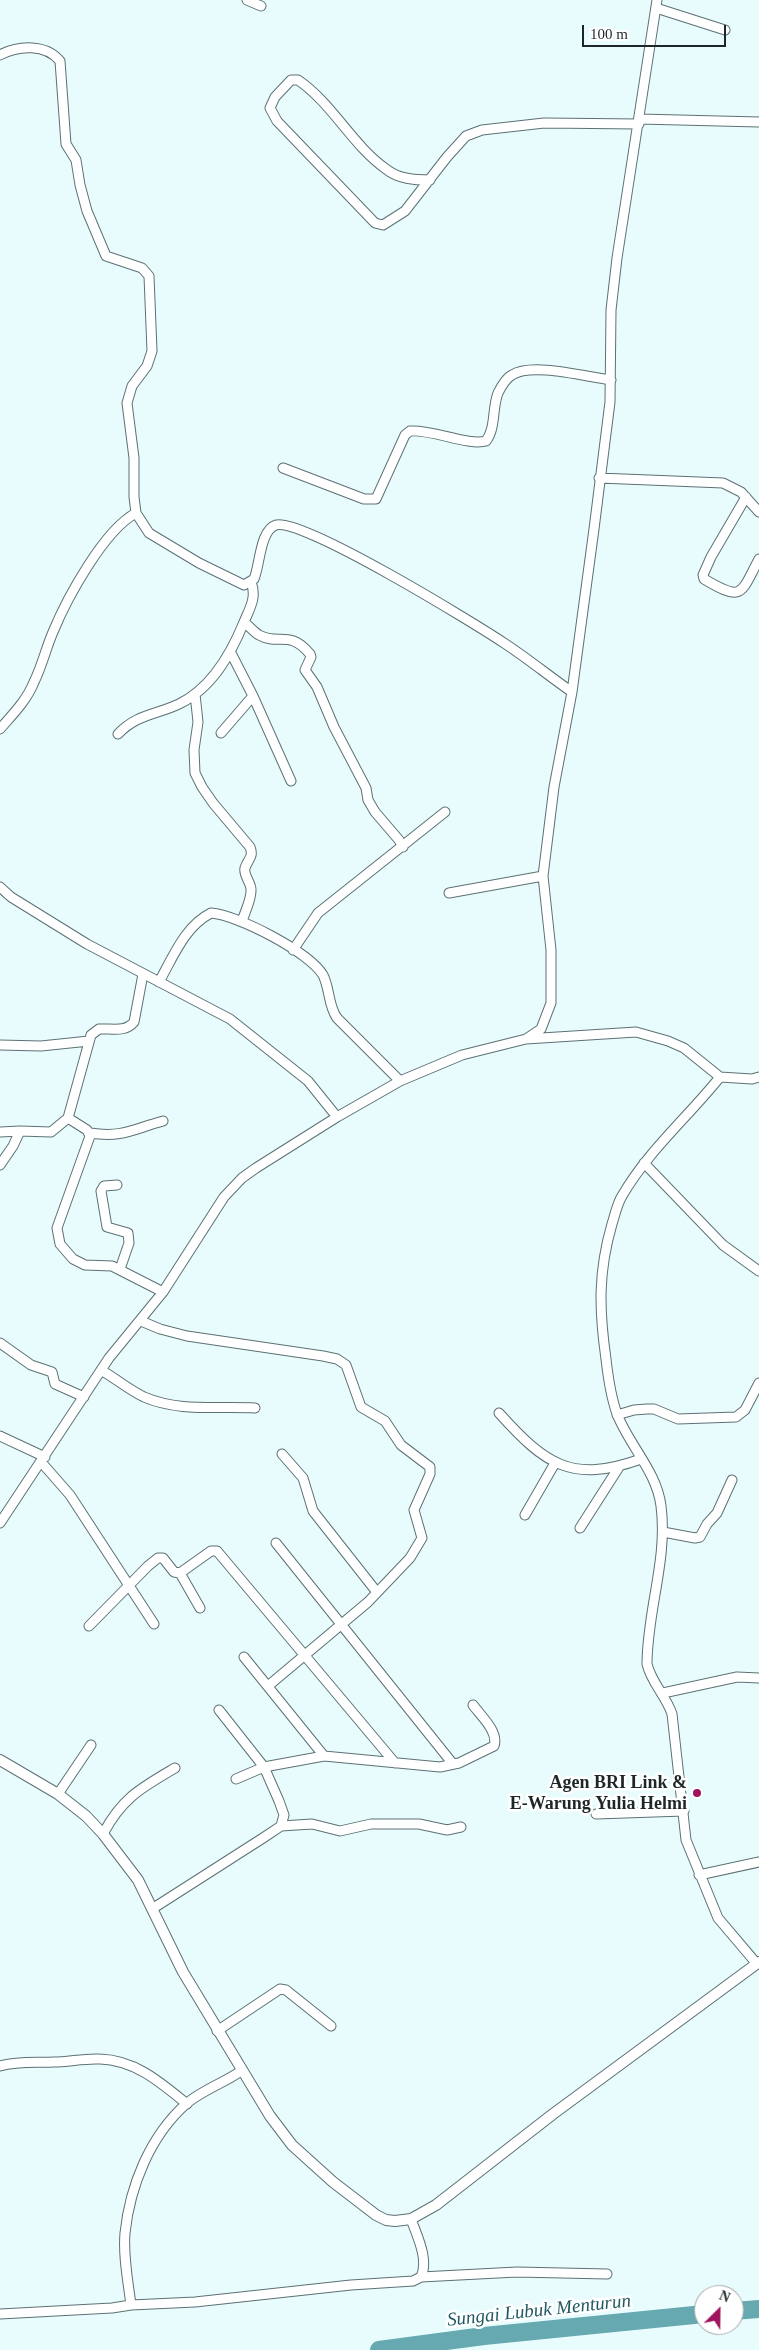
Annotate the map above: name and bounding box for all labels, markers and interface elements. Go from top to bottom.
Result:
scale bar [584,15,728,47]
text: 100 m [590,26,628,42]
place label: Agen BRI Link & E-Warung Yulia Helmi [510,1772,687,1815]
marker: Agen BRI Link & E-Warung Yulia Helmi [691,1787,703,1799]
north arrow [694,2285,744,2335]
text: N [717,2288,732,2306]
water label: Sungai Lubuk Menturun [446,2290,632,2332]

